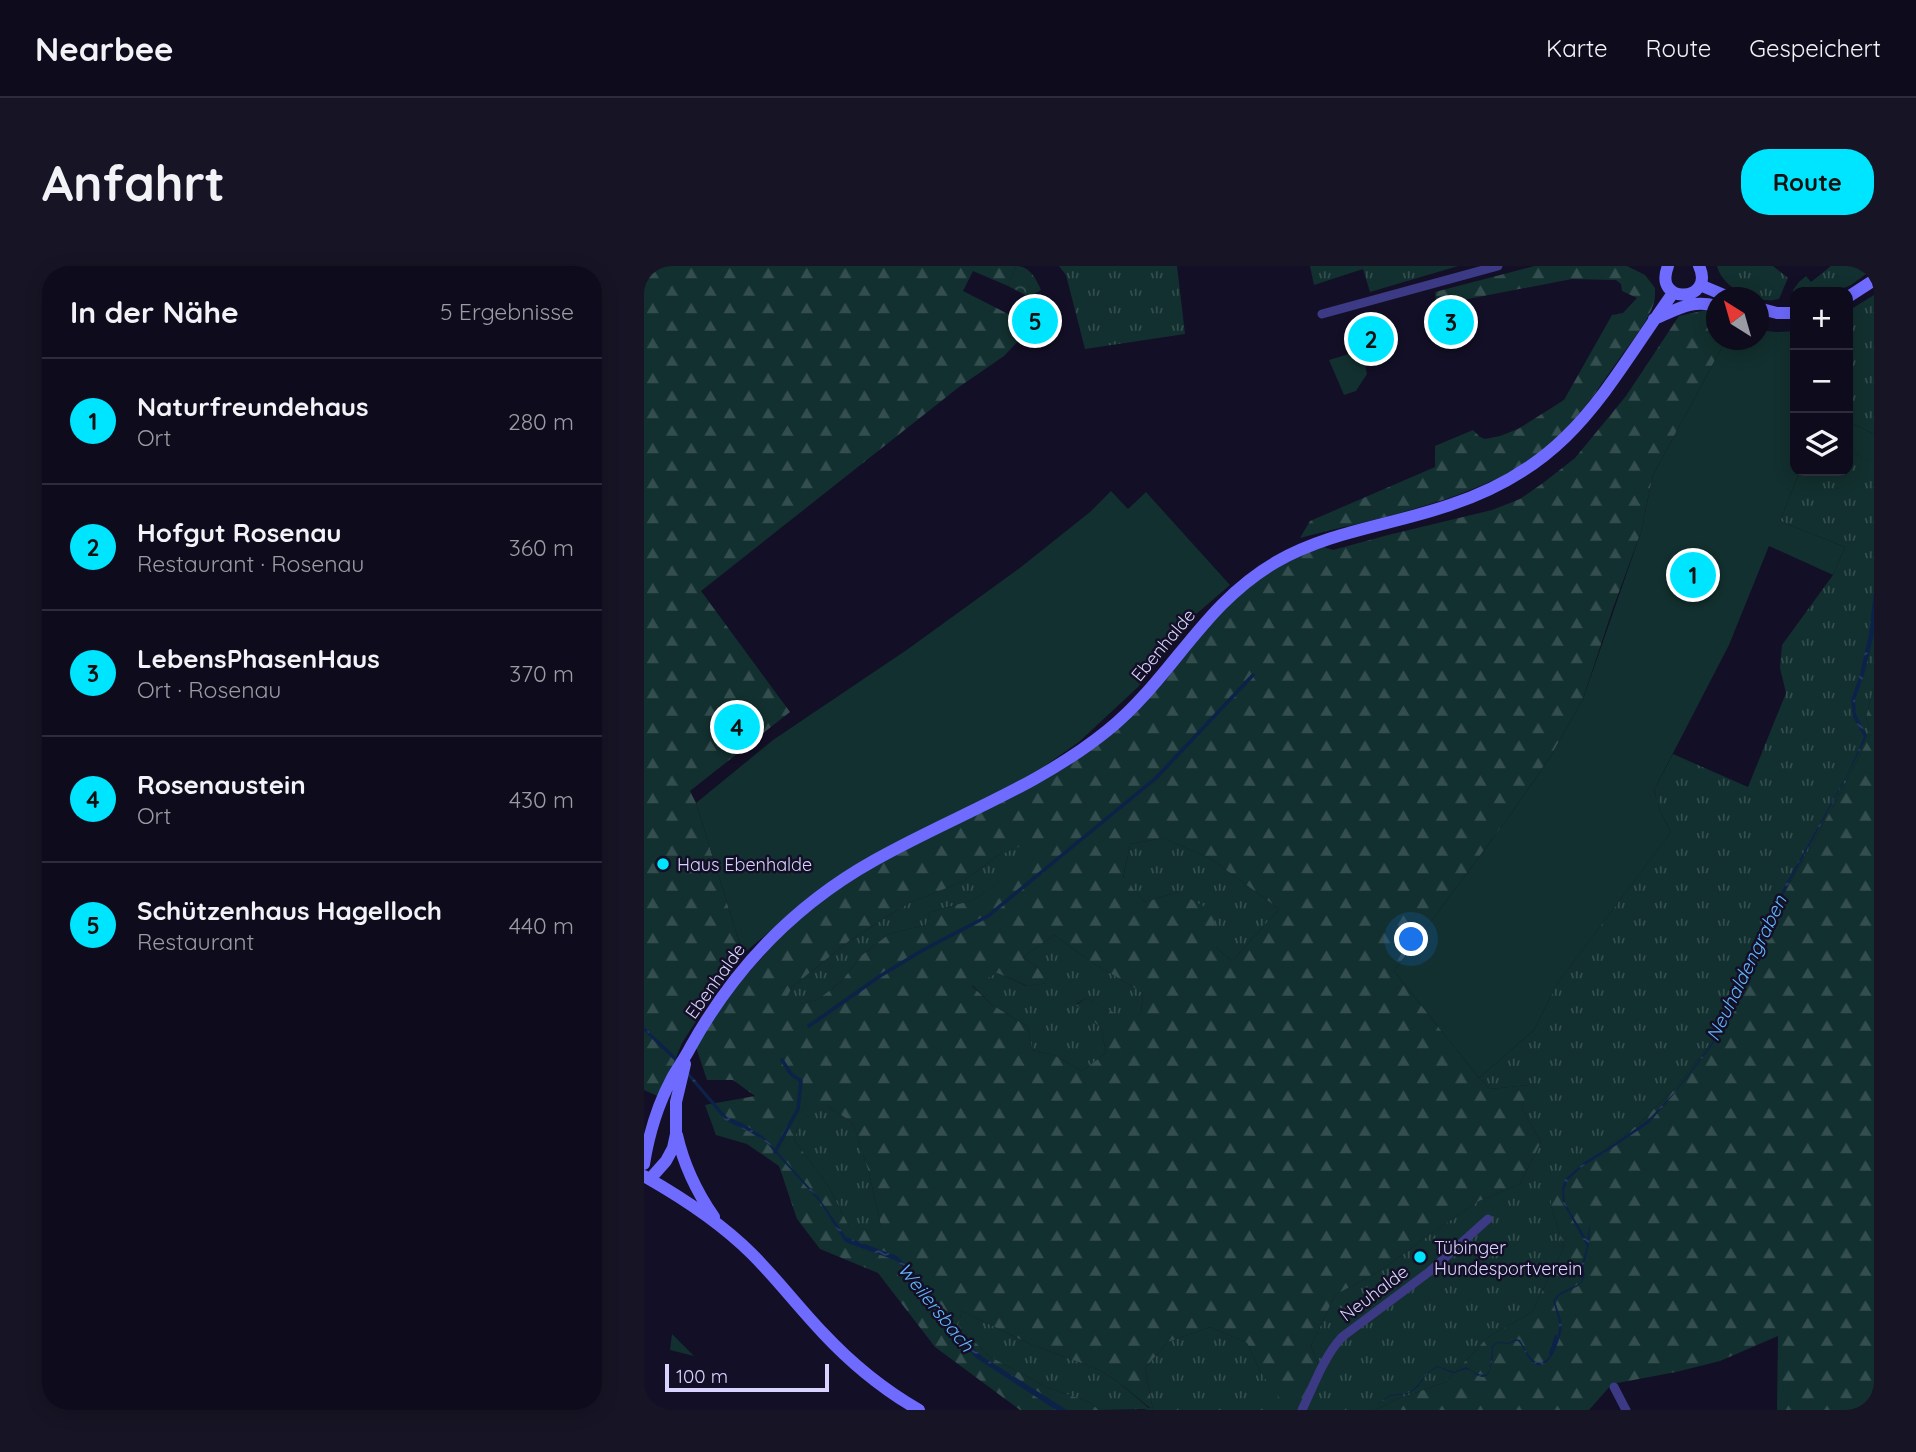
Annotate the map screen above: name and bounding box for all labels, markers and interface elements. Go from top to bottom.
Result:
text: Nearbee [35,28,174,69]
text: Karte [1546,33,1608,63]
text: Route [1646,33,1711,63]
text: Gespeichert [1749,33,1881,63]
button: Route [1741,149,1874,215]
text: Anfahrt [42,152,225,213]
north arrow [1706,287,1769,350]
map controls [1790,287,1853,476]
button: + [1790,287,1853,350]
text: In der Nähe [70,293,239,331]
pin: 5 [1012,295,1058,347]
pin: 3 [1428,296,1474,348]
text: 5 Ergebnisse [440,297,574,326]
pin: 2 [1348,313,1394,365]
button: − [1790,350,1853,413]
text: Naturfreundehaus [137,390,369,423]
text: 1 [89,407,97,436]
text: 280 m [508,407,574,436]
button: layers [1790,413,1853,476]
text: Ort [137,423,171,452]
text: Hofgut Rosenau [137,516,342,549]
text: 2 [86,533,100,562]
text: 360 m [509,533,574,562]
text: Restaurant · Rosenau [137,549,364,578]
pin: 1 [1670,549,1716,601]
street label: Ebenhalde [1126,604,1200,686]
text: LebensPhasenHaus [137,642,380,675]
text: 3 [87,659,99,688]
text: 370 m [509,659,574,688]
text: Ort · Rosenau [137,675,281,704]
pin: 4 [714,701,760,753]
text: Rosenaustein [137,768,306,801]
text: 4 [86,785,100,814]
text: 430 m [509,785,574,814]
text: Ort [137,801,171,830]
place label: Haus Ebenhalde [677,853,812,876]
marker: Haus Ebenhalde [655,856,671,872]
water label: Neuhaldengraben [1700,890,1792,1045]
text: Schützenhaus Hagelloch [137,894,442,927]
text: 5 [86,911,100,940]
text: 440 m [509,911,574,940]
your location [1394,922,1428,956]
text: Restaurant [137,927,254,956]
street label: Ebenhalde [680,939,750,1023]
place label: Tübinger Hundesportverein [1434,1236,1583,1280]
marker: Tübinger Hundesportverein [1412,1249,1428,1265]
water label: Weilersbach [893,1258,980,1357]
street label: Neuhalde [1335,1260,1413,1326]
scale bar [665,1361,830,1393]
text: 100 m [676,1364,728,1388]

